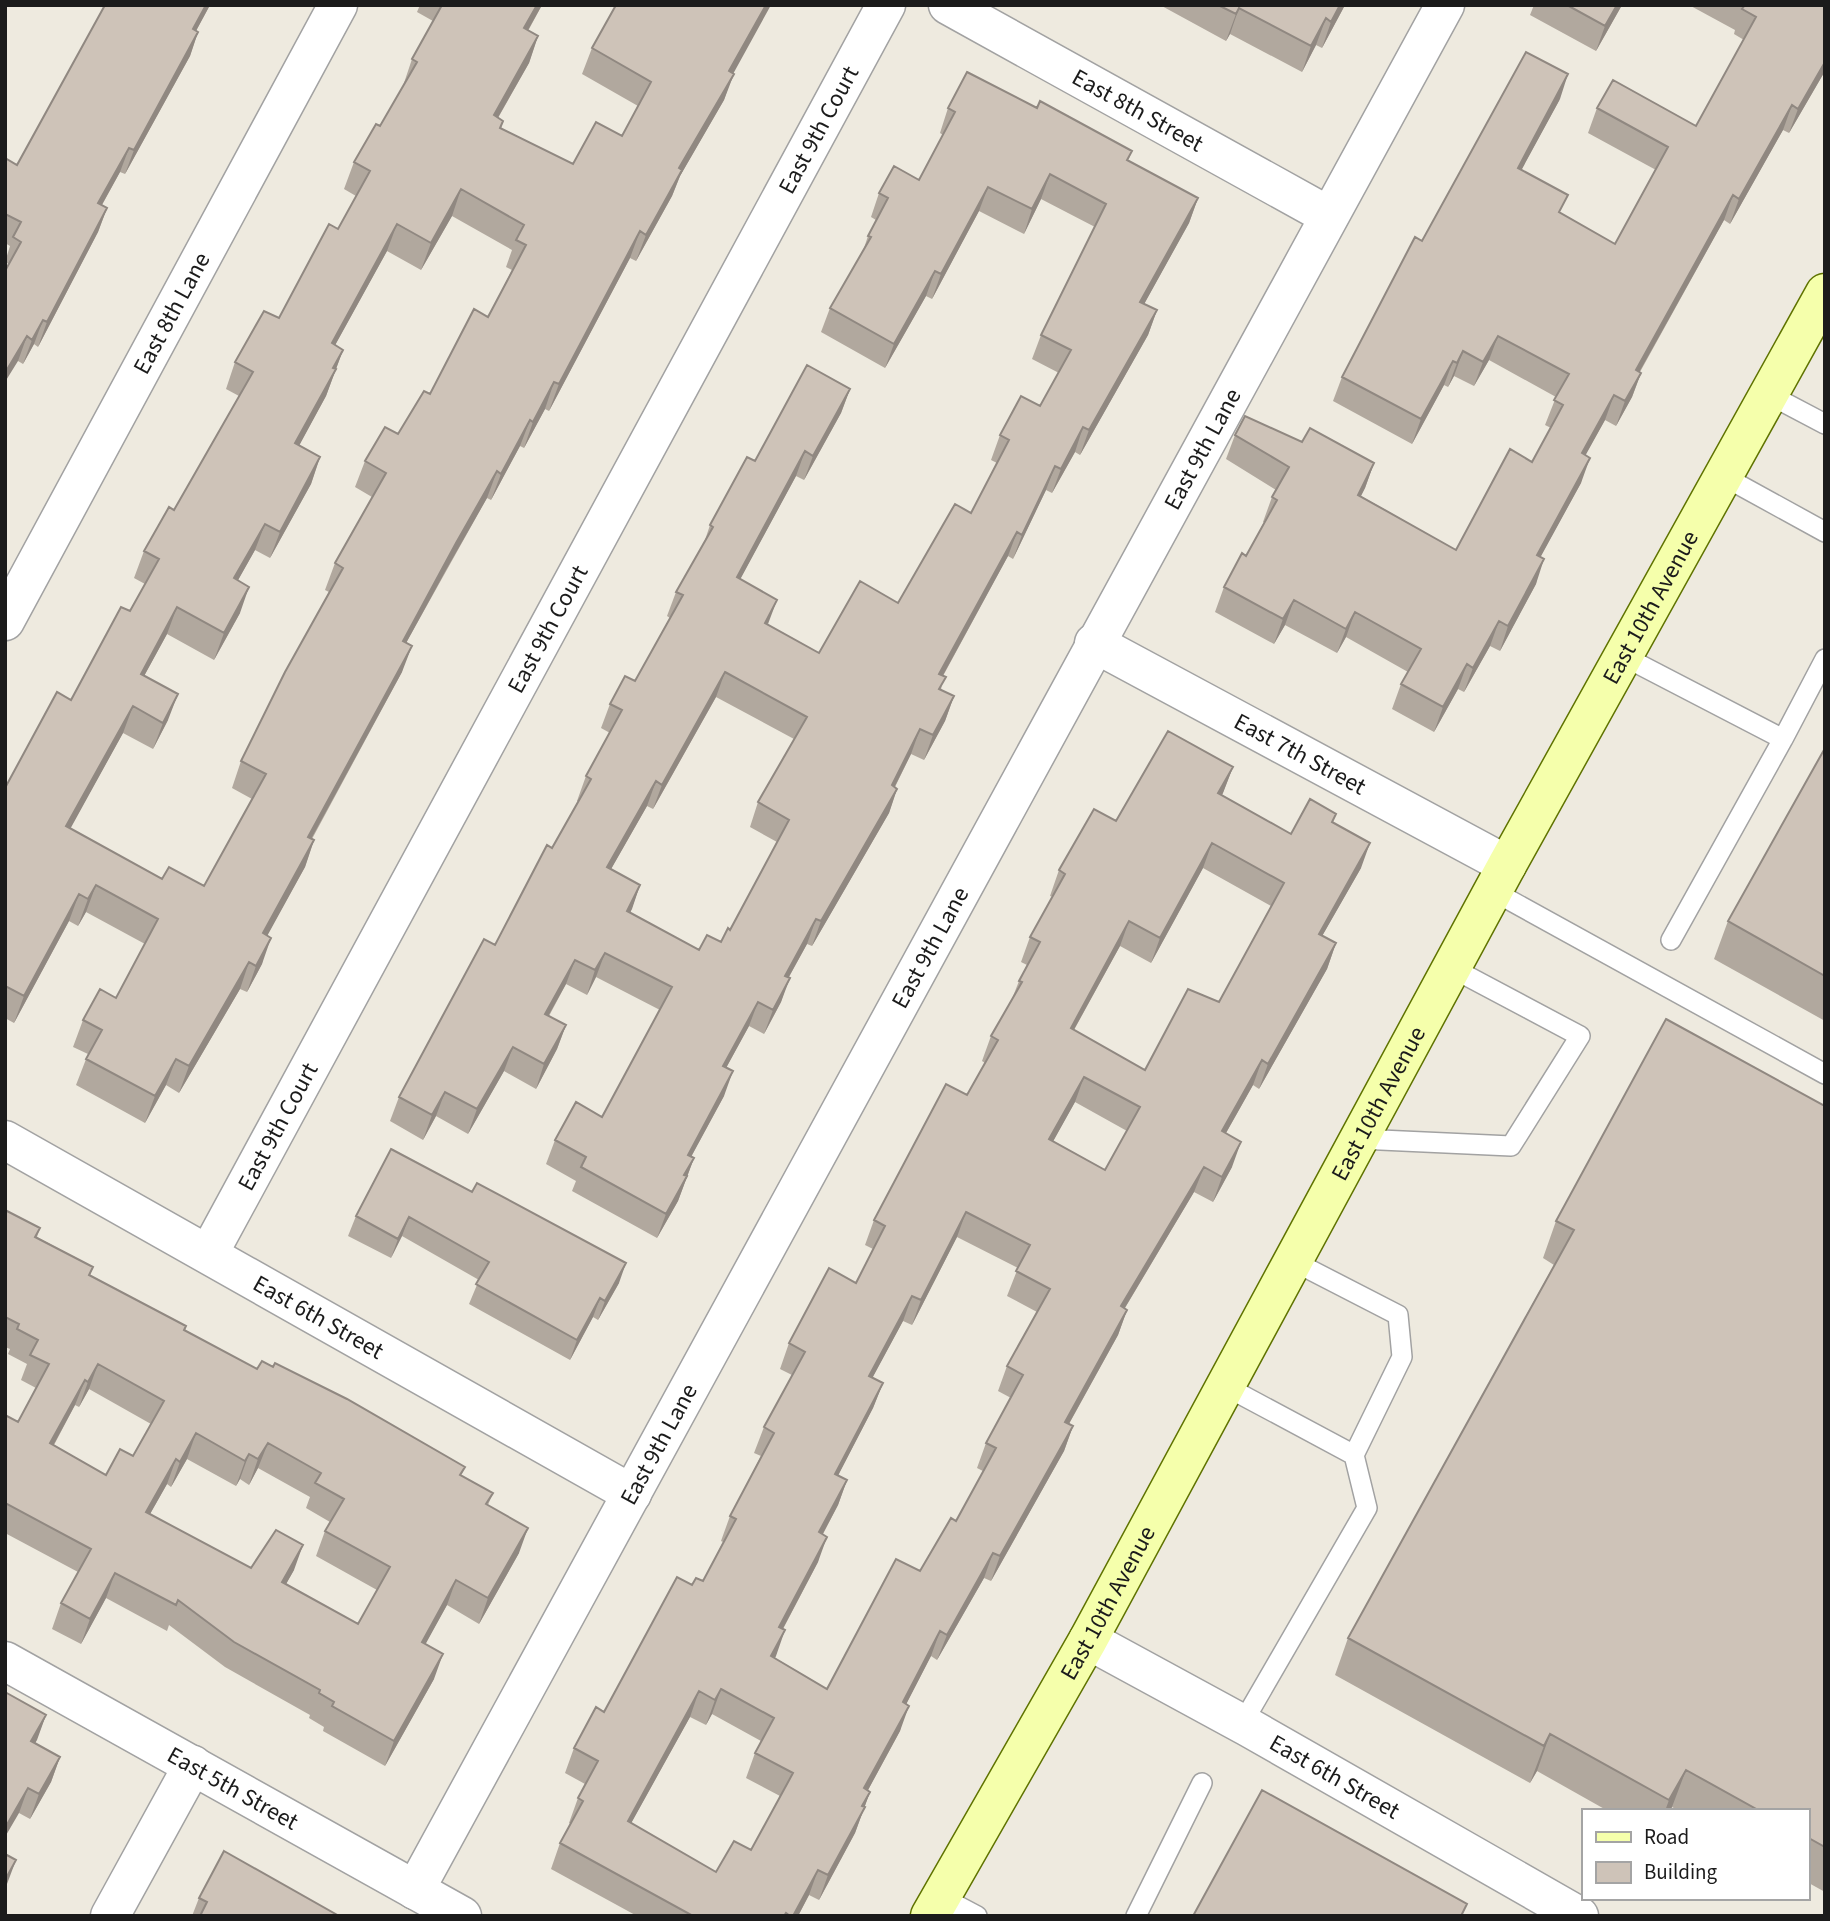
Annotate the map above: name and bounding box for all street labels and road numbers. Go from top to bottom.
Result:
street label: East 9th Court [769,59,867,200]
street label: East 8th Street [1066,60,1210,161]
street label: East 8th Lane [124,246,219,380]
street label: East 9th Lane [1155,382,1250,516]
street label: East 10th Avenue [1593,524,1707,691]
street label: East 9th Court [498,558,597,699]
street label: East 7th Street [1228,704,1372,804]
street label: East 9th Lane [882,880,977,1015]
street label: East 10th Avenue [1322,1020,1434,1187]
street label: East 9th Court [229,1056,327,1197]
street label: East 6th Street [247,1266,390,1368]
street label: East 9th Lane [611,1377,706,1511]
street label: East 10th Avenue [1051,1519,1164,1687]
street label: East 6th Street [1263,1725,1407,1828]
street label: East 5th Street [161,1737,305,1839]

